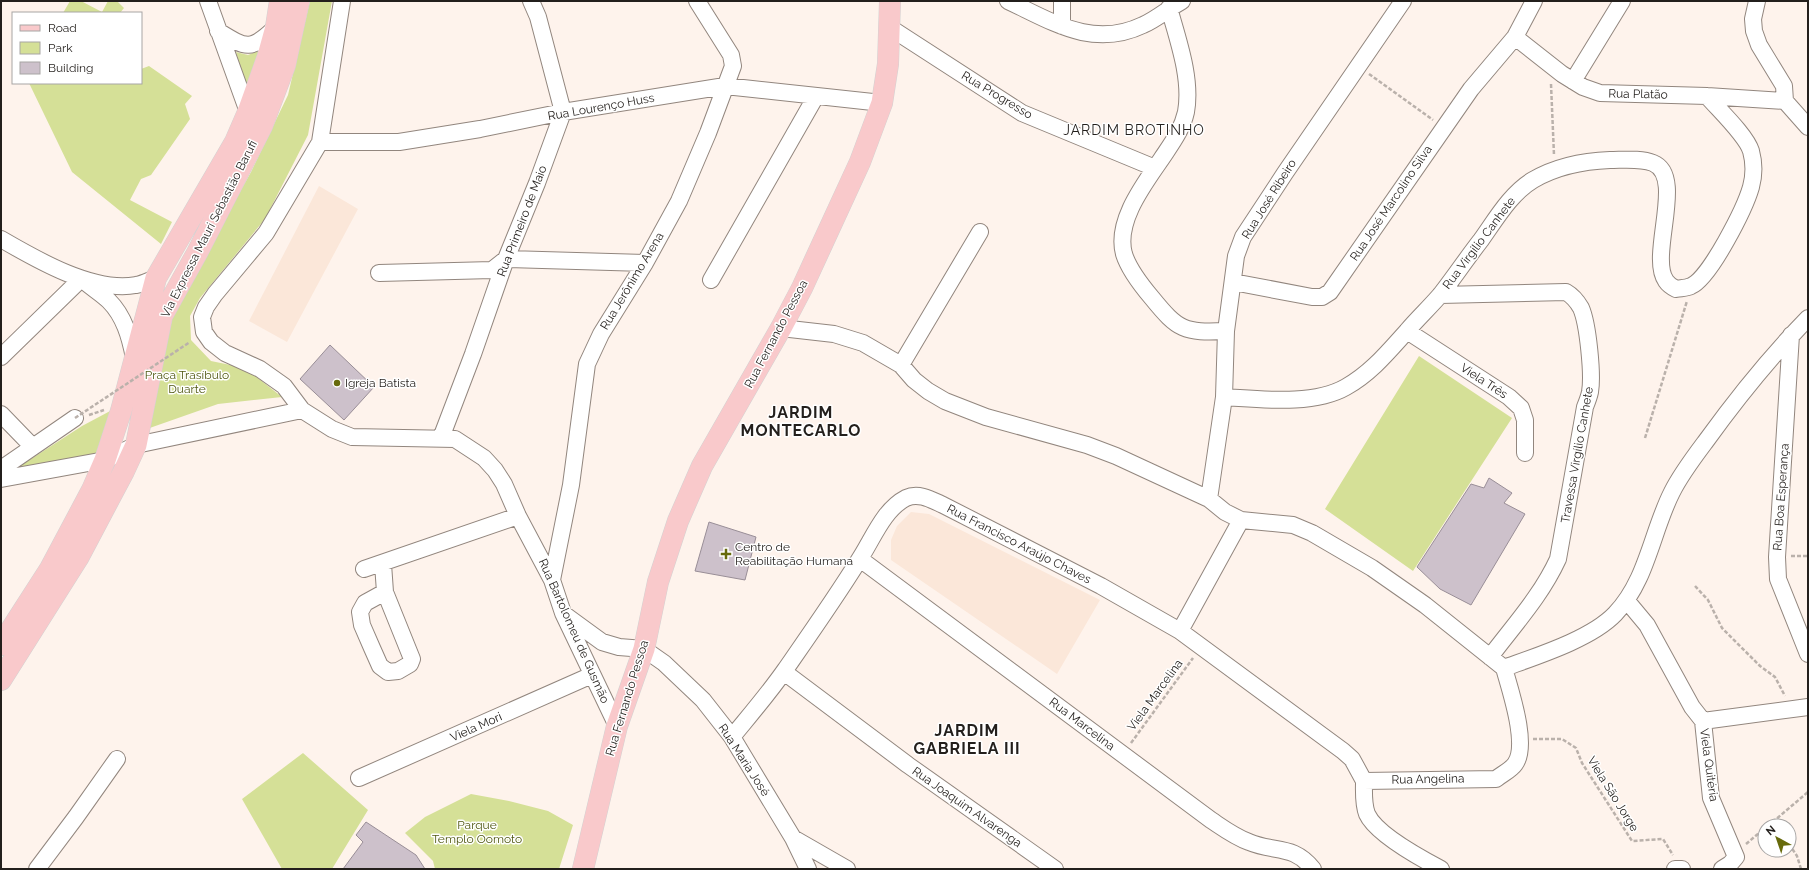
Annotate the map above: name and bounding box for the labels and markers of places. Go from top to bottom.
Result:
place label: Igreja Batista [345,376,416,390]
marker: Igreja Batista [332,378,342,388]
place label: Centro de Reabilitação Humana [735,540,853,568]
marker: Centro de Reabilitação Humana [720,548,732,560]

